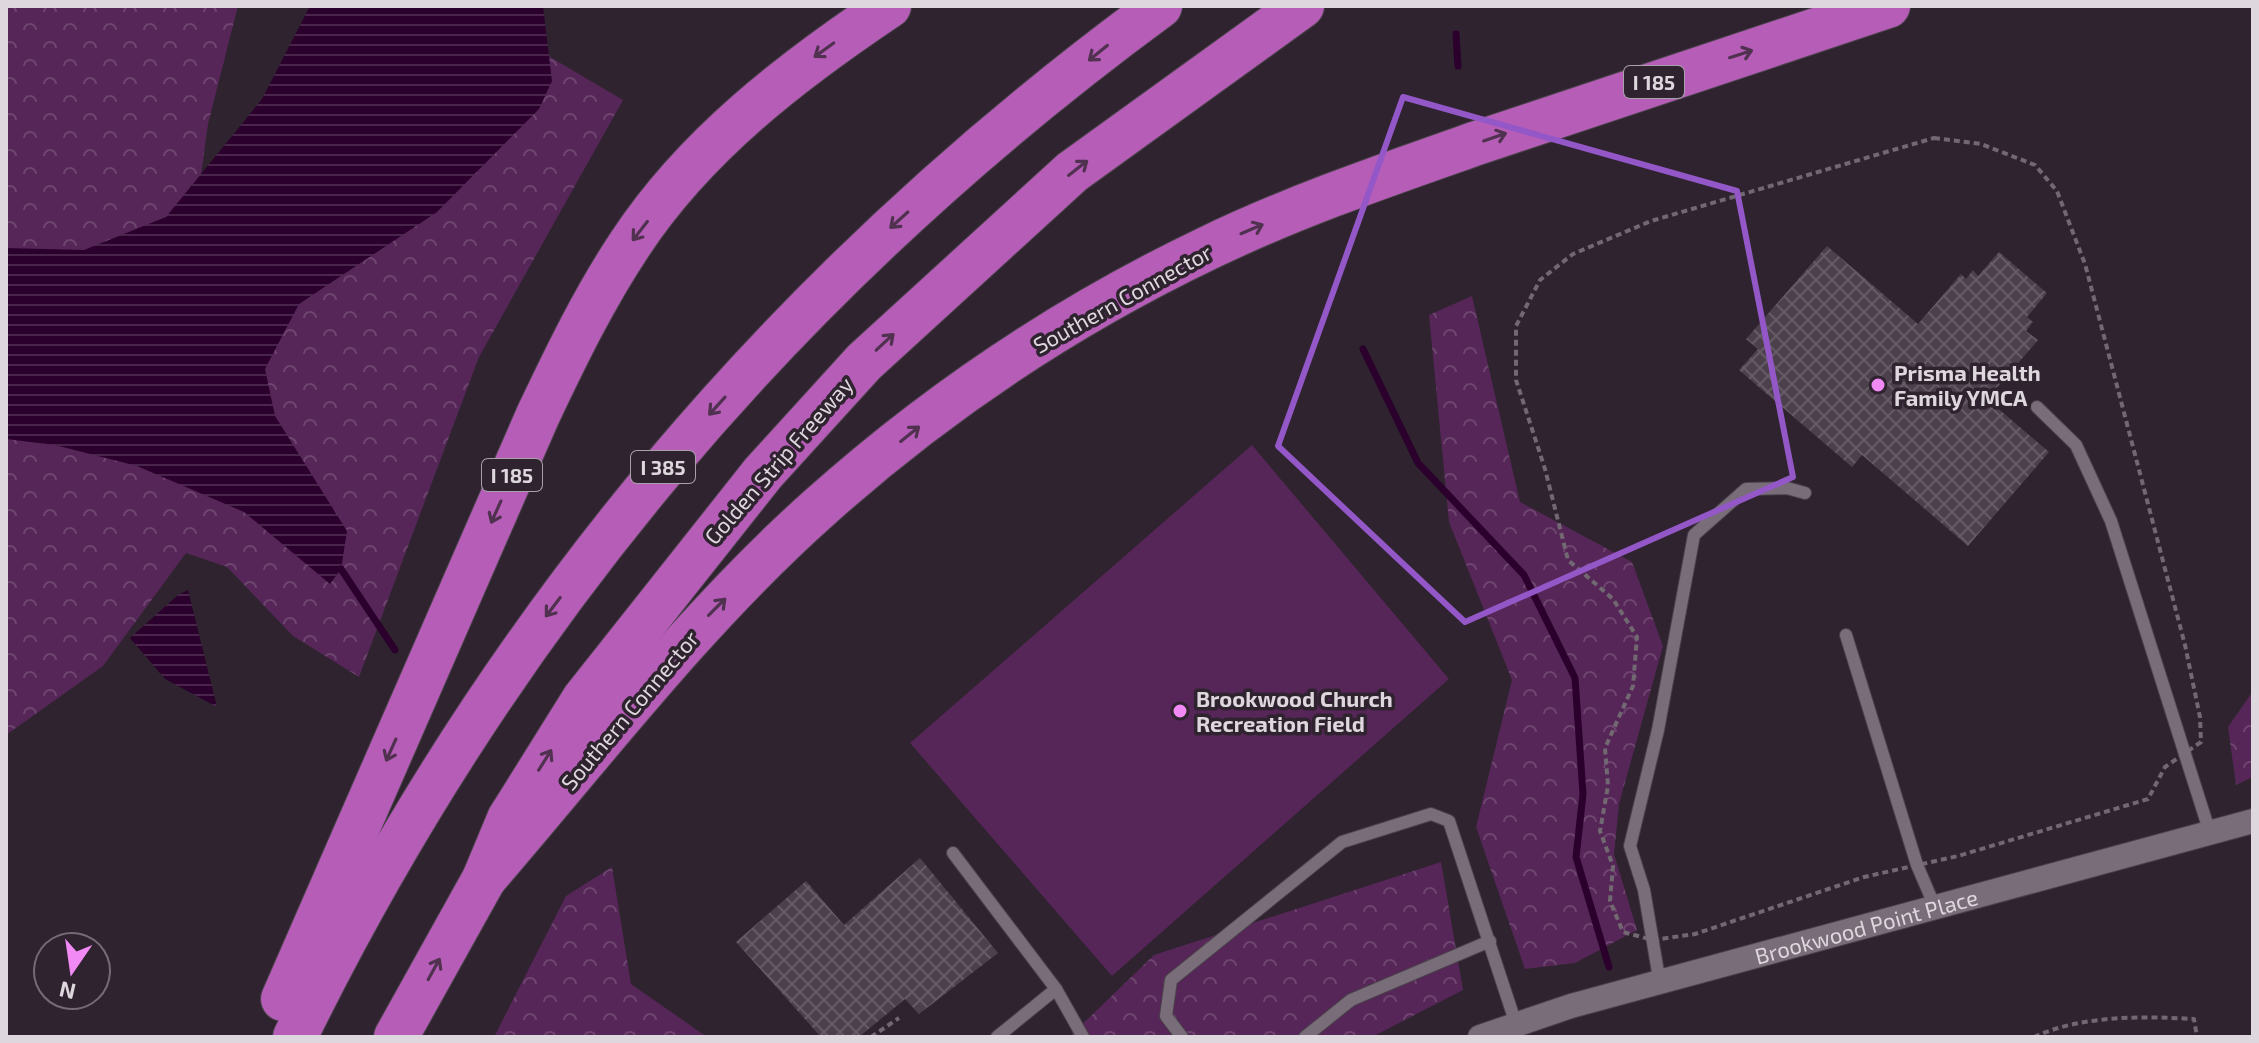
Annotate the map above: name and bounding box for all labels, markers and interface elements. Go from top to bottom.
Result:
one-way arrow [814,42,836,59]
one-way arrow [1088,44,1109,61]
one-way arrow [1728,46,1753,60]
road number: I 185 [1624,66,1684,98]
one-way arrow [1482,129,1507,144]
one-way arrow [1067,159,1088,176]
one-way arrow [890,211,910,229]
one-way arrow [631,220,648,241]
one-way arrow [1240,220,1264,235]
street label: Southern Connector [1028,238,1216,358]
one-way arrow [875,332,895,351]
place label: Prisma Health Family YMCA [1894,359,2041,411]
street label: Golden Strip Freeway [698,371,858,549]
marker: Prisma Health Family YMCA [1869,376,1887,394]
one-way arrow [708,395,726,415]
one-way arrow [899,425,920,442]
road number: I 385 [631,451,695,483]
road number: I 185 [482,459,542,491]
one-way arrow [487,499,502,524]
one-way arrow [545,596,562,617]
one-way arrow [707,598,727,617]
street label: Southern Connector [555,625,703,795]
place label: Brookwood Church Recreation Field [1196,685,1393,736]
marker: Brookwood Church Recreation Field [1171,702,1189,720]
one-way arrow [383,737,398,762]
one-way arrow [537,749,553,772]
street label: Brookwood Point Place [1752,883,1981,969]
north arrow [32,931,112,1011]
one-way arrow [426,958,442,981]
text: N [57,977,78,1006]

